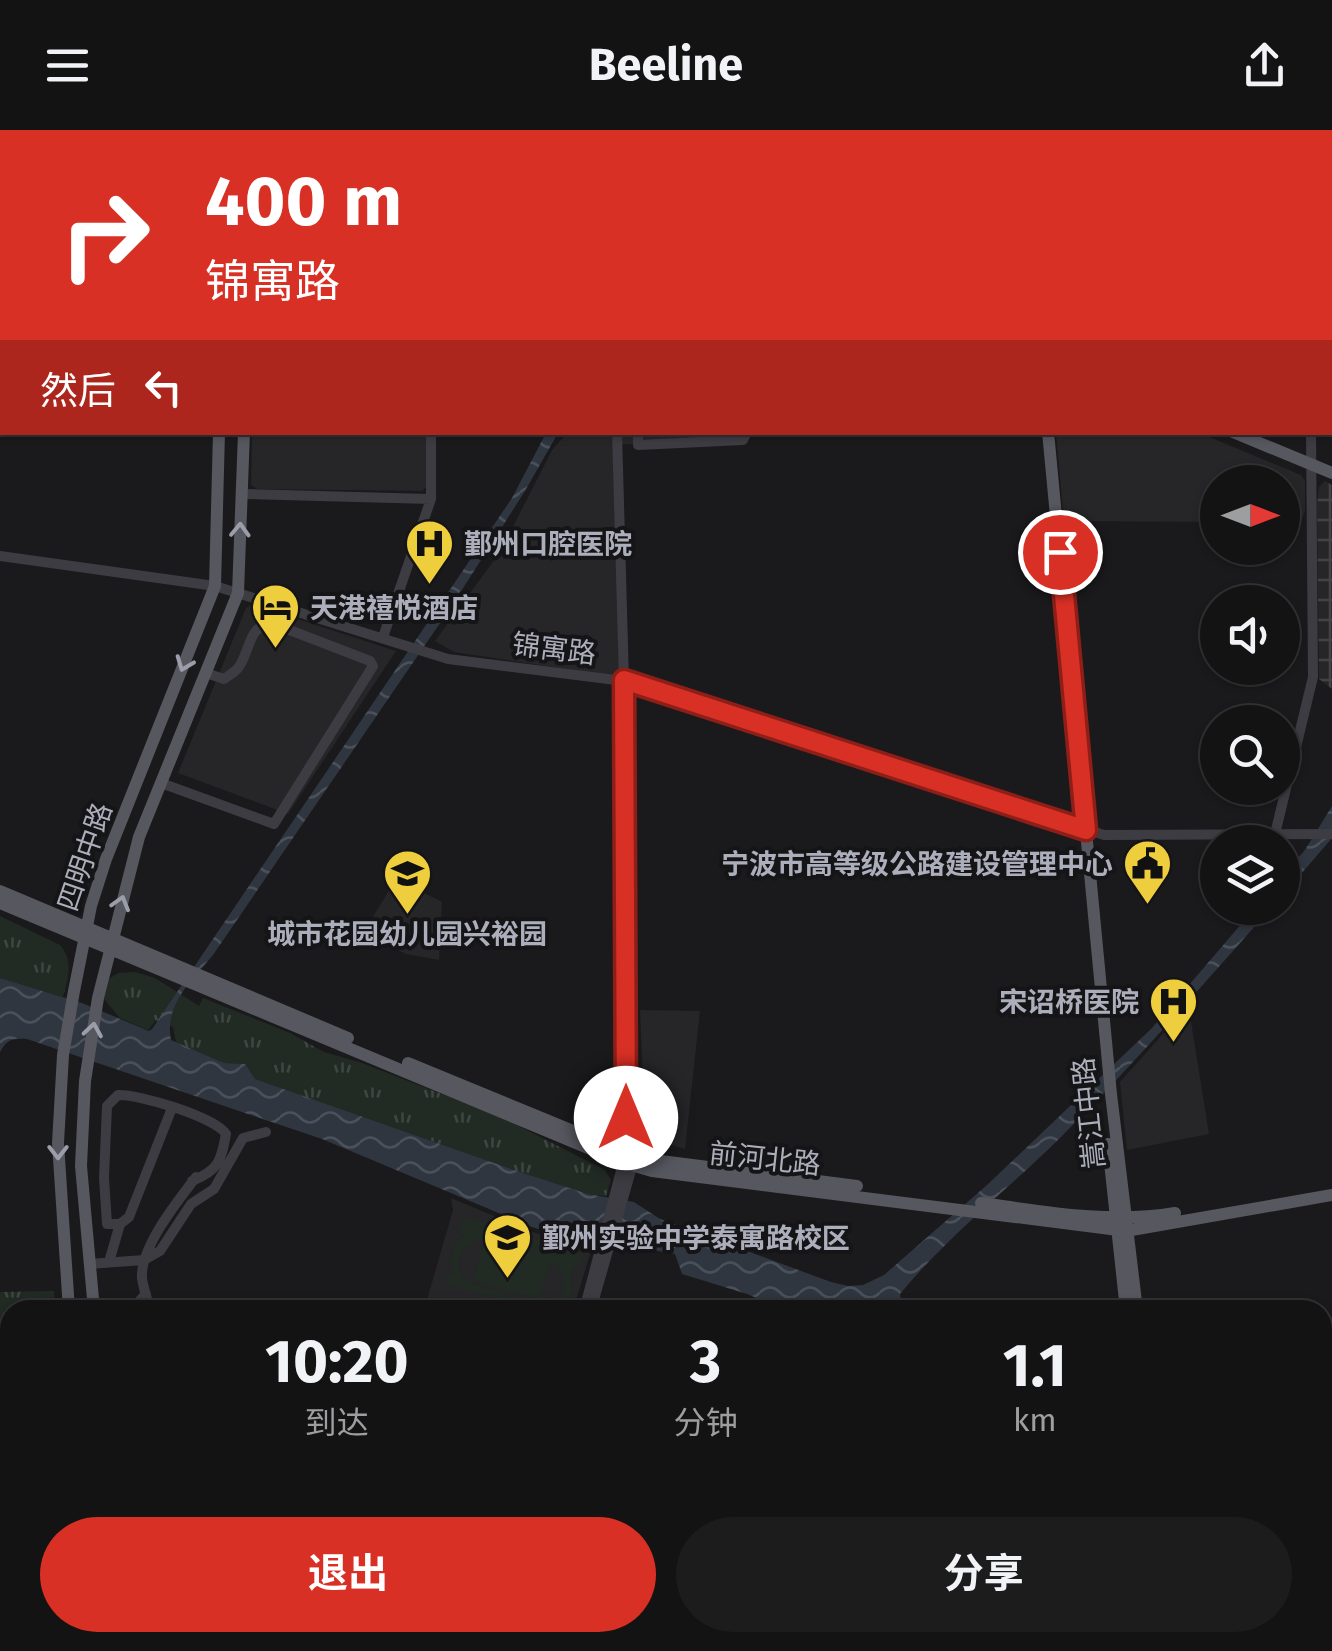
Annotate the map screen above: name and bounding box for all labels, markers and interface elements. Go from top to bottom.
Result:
icon: menu [40,38,95,93]
text: Beeline [589,38,743,92]
icon: share [1237,38,1292,93]
text: 400 m [205,160,402,244]
icon: right [40,170,170,300]
text: 锦寓路 [205,255,340,309]
icon: left [136,360,191,415]
text: 然后 [40,368,116,414]
north arrow [1200,465,1300,565]
map controls [1200,465,1300,925]
pin [1018,510,1103,595]
hospital icon: 鄞州口腔医院 [403,518,455,586]
one-way arrow [230,522,251,538]
icon: arrive [1033,525,1088,580]
place label: 鄞州口腔医院 [464,528,632,561]
hotel icon: 天港禧悦酒店 [249,582,301,650]
button: sound [1200,585,1300,685]
place label: 天港禧悦酒店 [310,592,478,625]
street label: 锦寓路 [510,628,598,670]
one-way arrow [175,654,195,672]
button: search [1200,705,1300,805]
street label: 四明中路 [51,799,119,915]
button: layers [1200,825,1300,925]
public building icon: 宁波市高等级公路建设管理中心 [1122,838,1174,906]
school or university icon: 城市花园幼儿园兴裕园 [381,848,433,916]
place label: 宁波市高等级公路建设管理中心 [721,848,1113,881]
one-way arrow [109,896,130,913]
place label: 城市花园幼儿园兴裕园 [267,918,547,951]
hospital icon: 宋诏桥医院 [1148,976,1200,1044]
place label: 宋诏桥医院 [999,986,1139,1019]
one-way arrow [82,1022,103,1038]
street label: 嵩江中路 [1067,1056,1111,1170]
position arrow [574,1066,678,1170]
street label: 前河北路 [708,1137,822,1181]
one-way arrow [47,1146,69,1161]
school or university icon: 鄞州实验中学泰寓路校区 [481,1212,533,1280]
place label: 鄞州实验中学泰寓路校区 [542,1222,850,1255]
text: 10:20 [265,1326,409,1398]
text: 3 [690,1326,721,1398]
text: 1.1 [1003,1330,1067,1402]
text: km [1013,1401,1057,1439]
text: 到达 [305,1404,369,1442]
text: 分钟 [674,1404,738,1442]
button: 退出 [40,1517,656,1632]
button: 分享 [676,1517,1292,1632]

